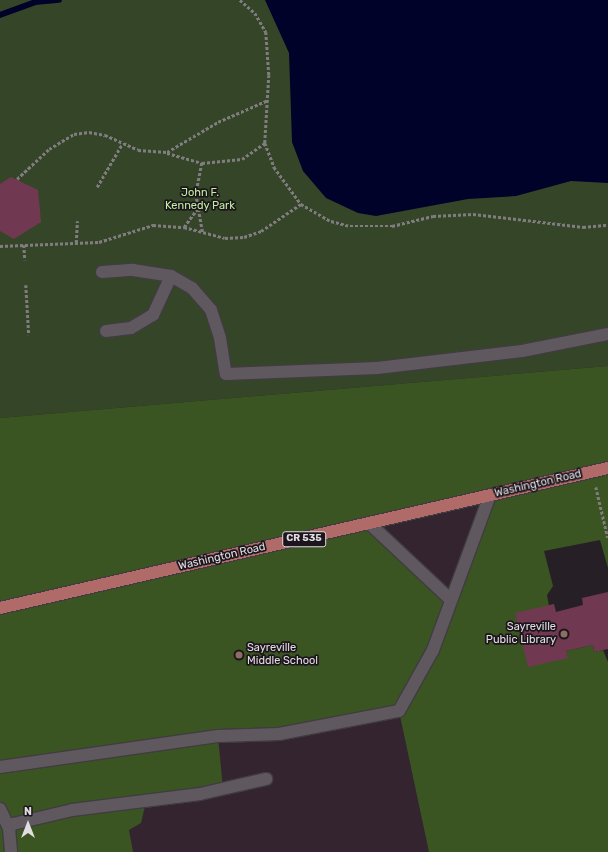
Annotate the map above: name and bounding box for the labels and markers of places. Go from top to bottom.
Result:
place label: Sayreville Public Library [486,621,556,647]
marker: Sayreville Public Library [559,629,569,639]
place label: Sayreville Middle School [247,642,318,668]
marker: Sayreville Middle School [234,650,244,660]

